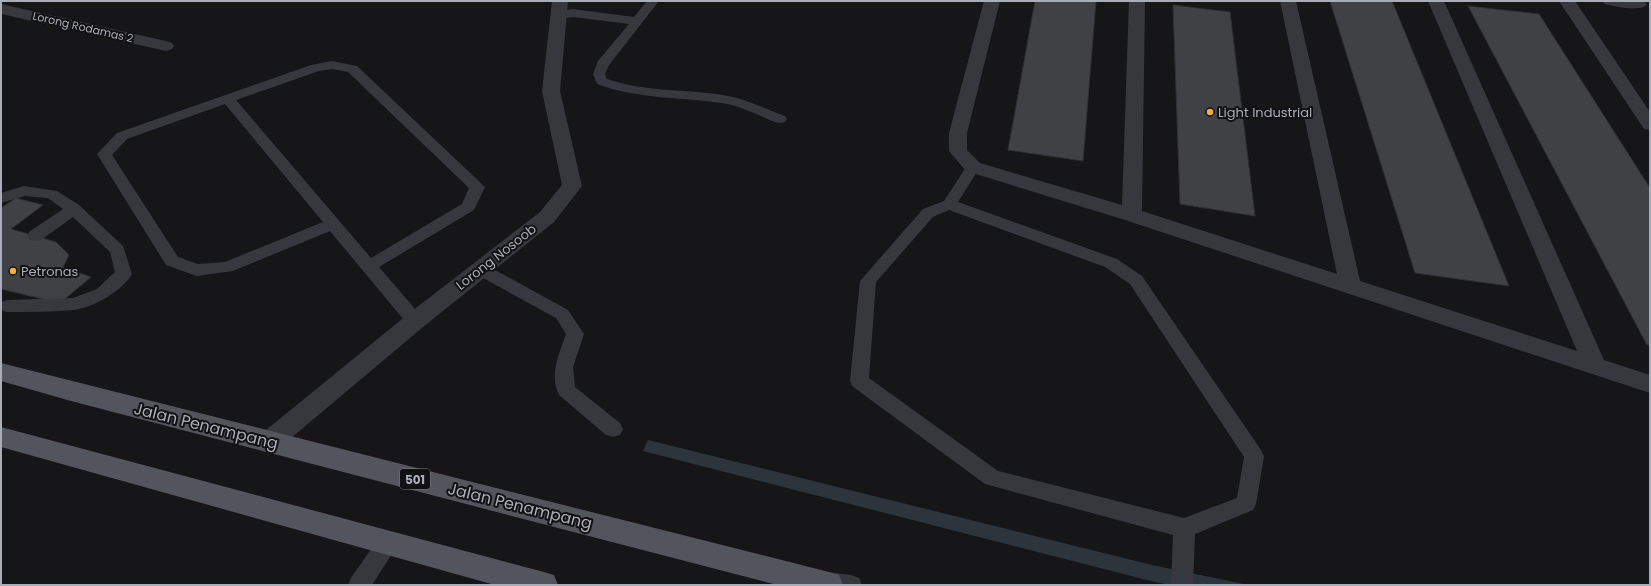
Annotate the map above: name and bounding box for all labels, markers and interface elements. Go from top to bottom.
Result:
street label: Lorong Rodamas 2 [31,8,135,46]
place label: Light Industrial [1218,103,1312,122]
marker: Light Industrial [1205,107,1215,117]
street label: Lorong Nosoob [452,219,540,294]
place label: Petronas [21,262,79,281]
marker: Petronas [8,266,18,276]
street label: Jalan Penampang [131,397,281,455]
road number: 501 [400,469,430,489]
street label: Jalan Penampang [445,477,595,535]

